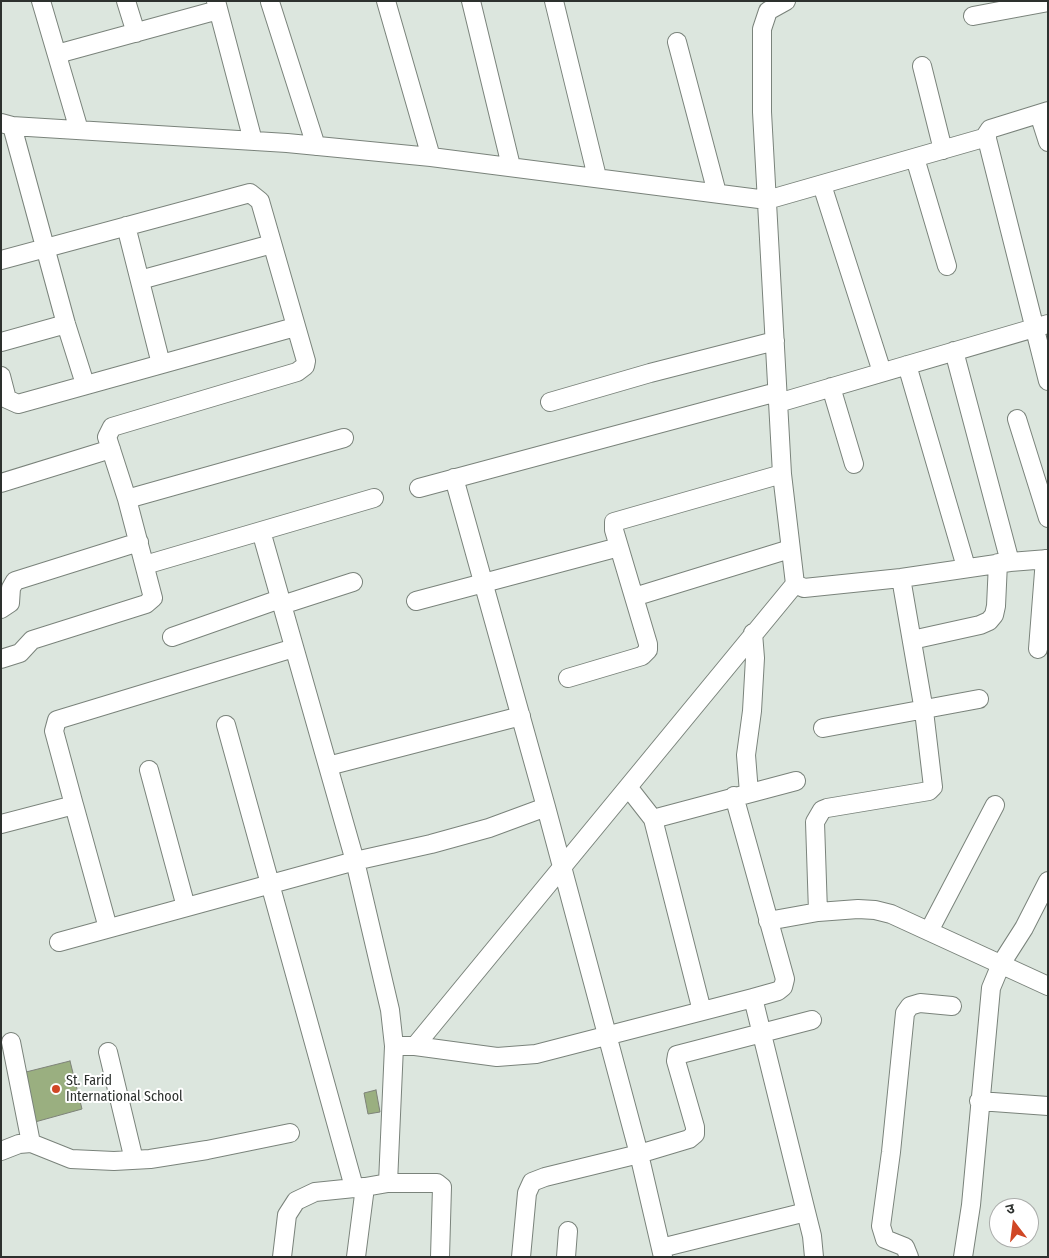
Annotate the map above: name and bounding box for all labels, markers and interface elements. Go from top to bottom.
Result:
place label: St. Farid International School [66,1073,183,1106]
marker: St. Farid International School [50,1083,62,1095]
north arrow [989,1198,1039,1248]
text: उ [1004,1200,1016,1218]

